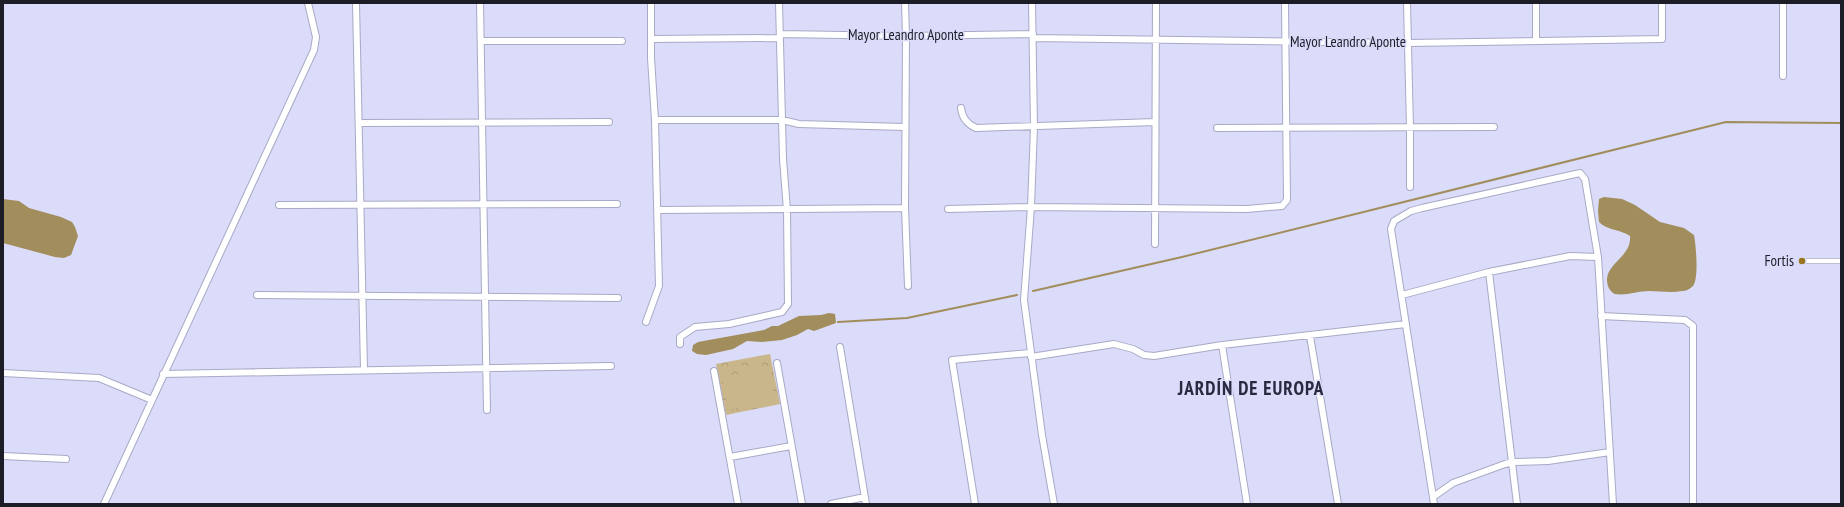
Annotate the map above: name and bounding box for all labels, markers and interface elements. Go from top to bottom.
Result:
street label: Mayor Leandro Aponte [848,25,964,44]
street label: Mayor Leandro Aponte [1290,32,1406,51]
place label: Fortis [1764,251,1794,270]
marker: Fortis [1797,256,1807,266]
district label: JARDÍN DE EUROPA [1177,376,1324,400]

